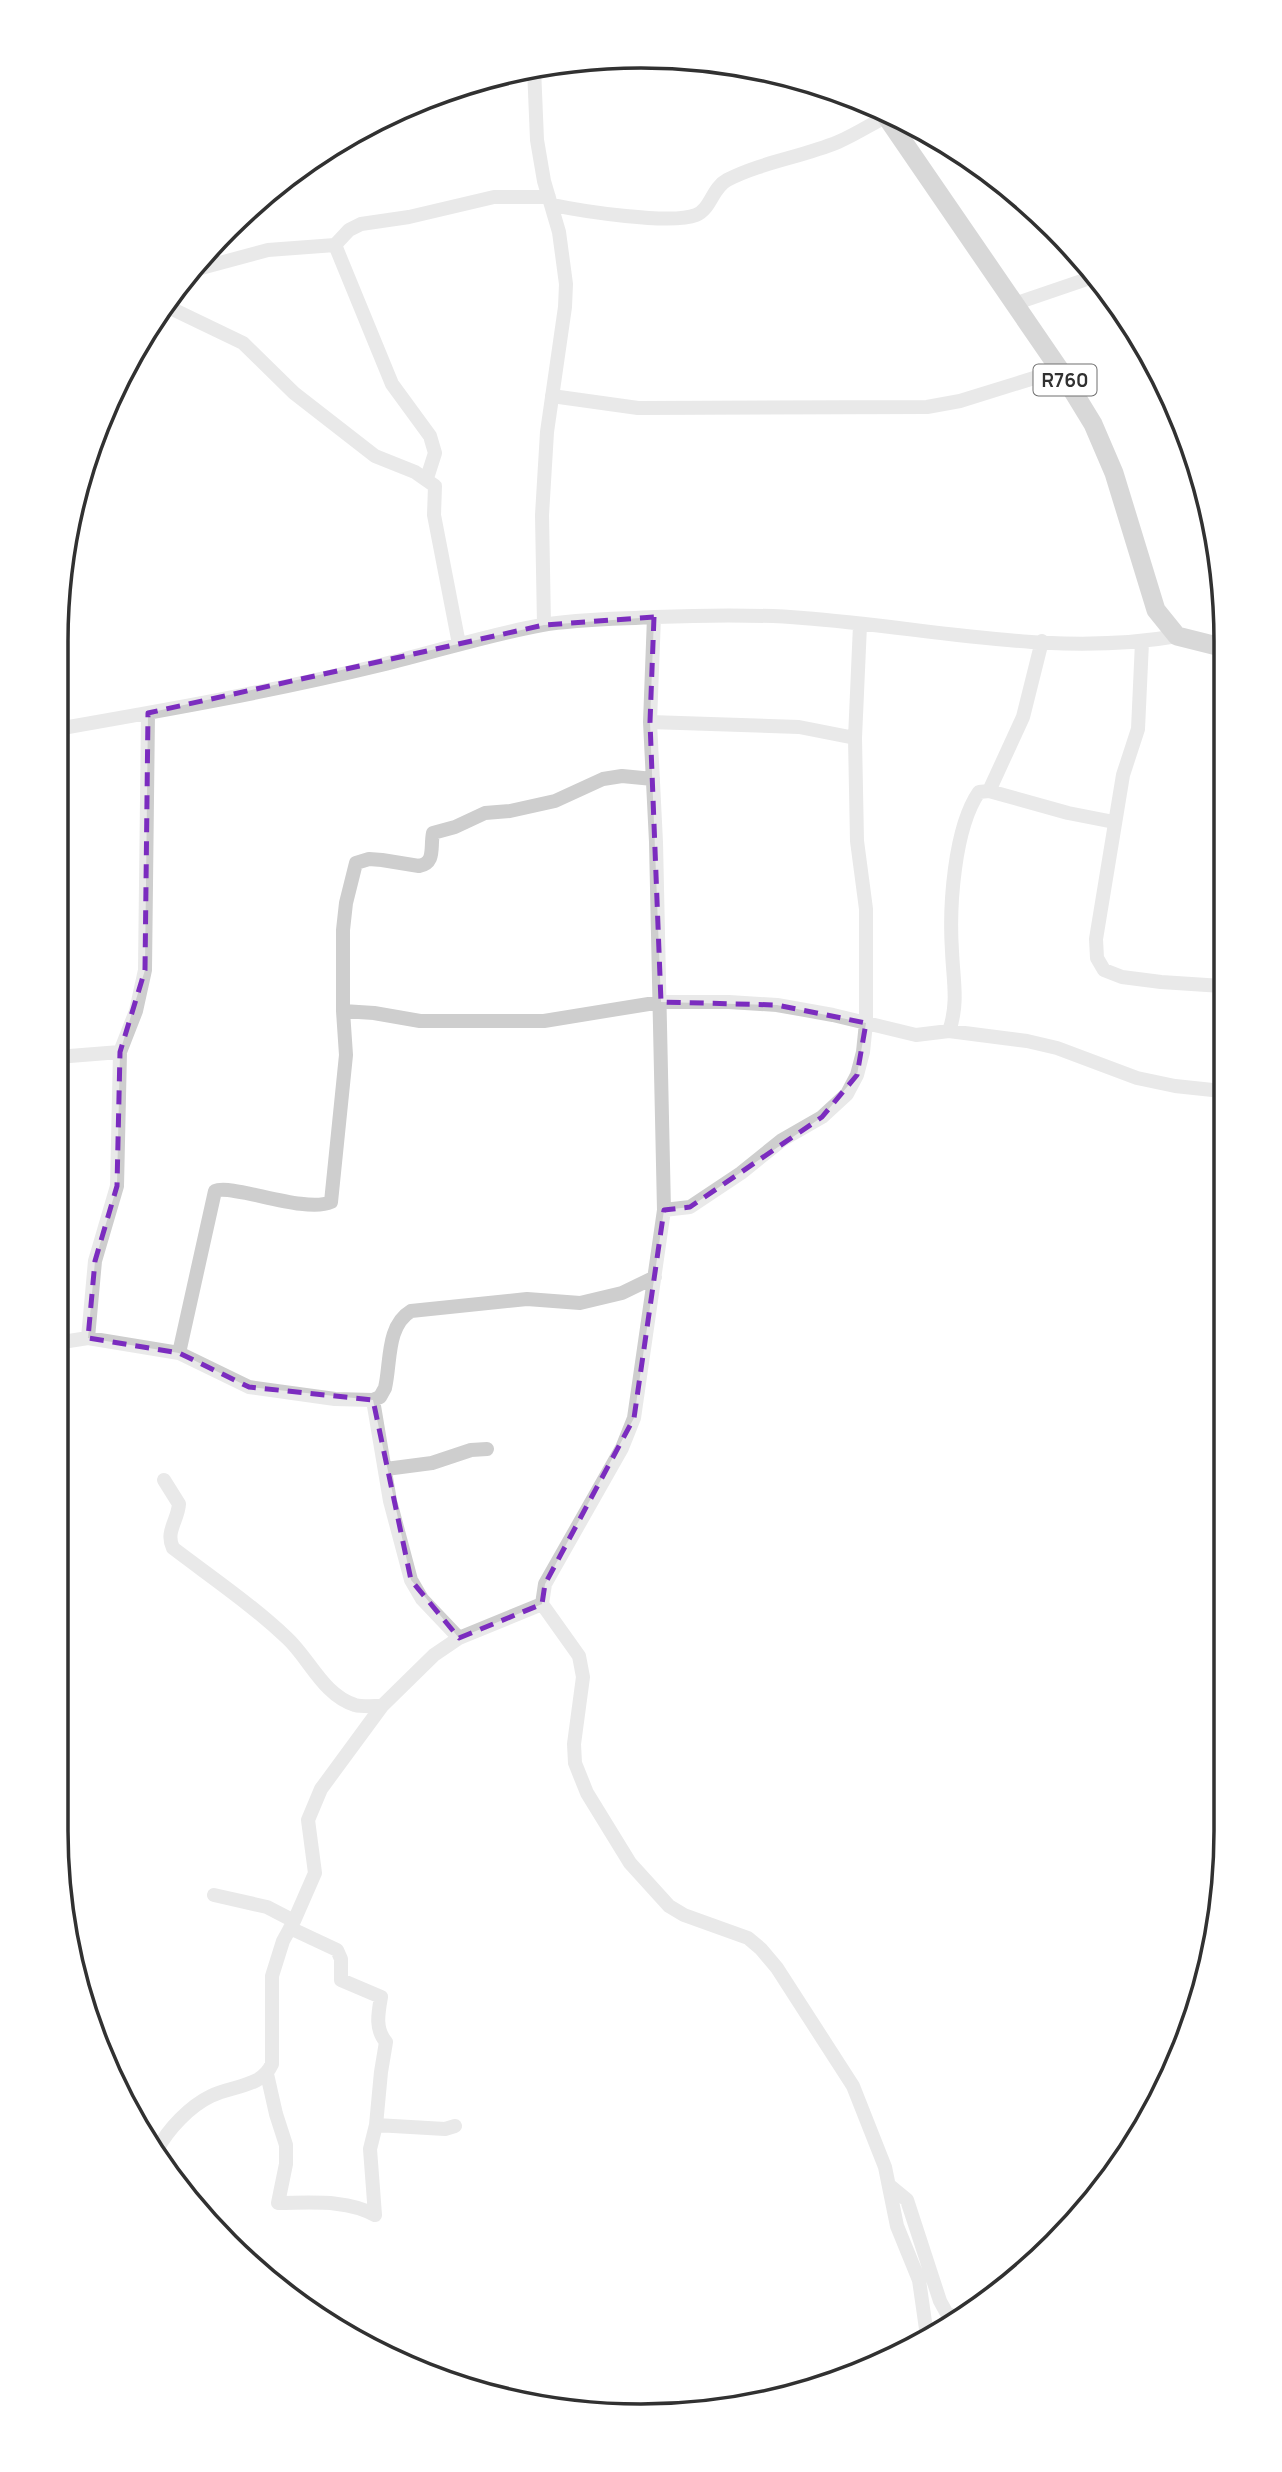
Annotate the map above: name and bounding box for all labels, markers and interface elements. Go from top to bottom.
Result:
road number: R760 [1034,364,1096,396]

